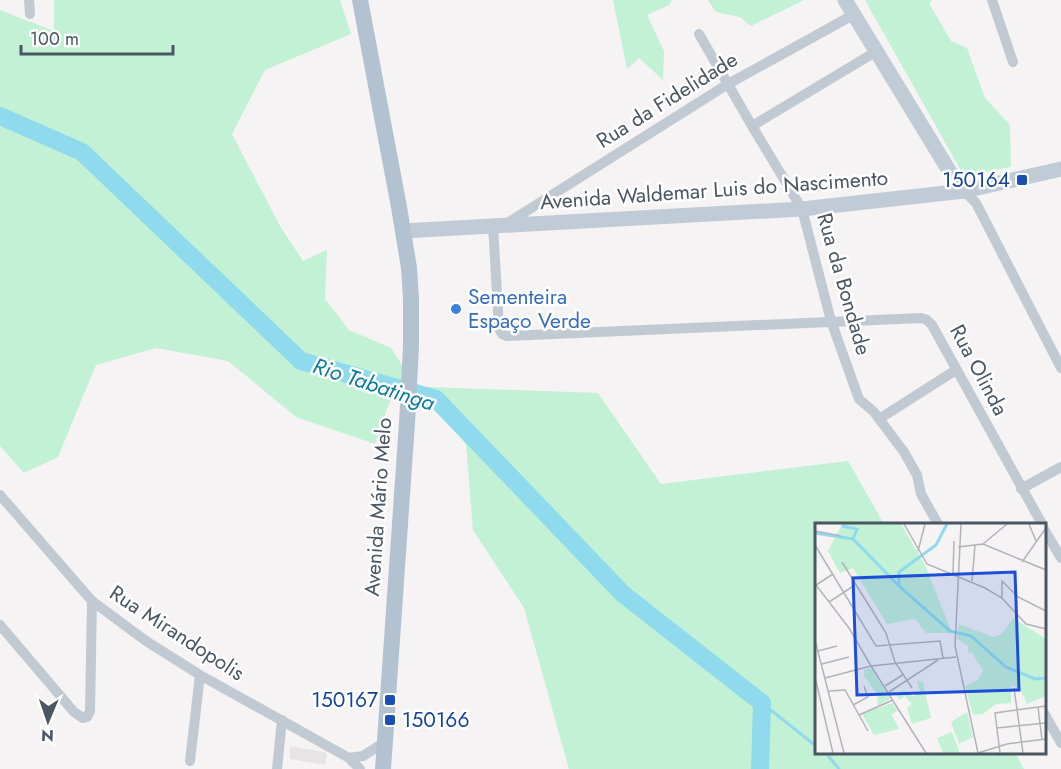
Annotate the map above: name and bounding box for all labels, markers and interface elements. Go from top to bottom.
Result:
scale bar [21,18,172,56]
text: 100 m [30,26,79,52]
street label: Rua da Fidelidade [591,44,744,155]
street label: Avenida Waldemar Luis do Nascimento [539,163,889,217]
place label: 150164 [942,165,1010,195]
marker: 150164 [1015,173,1029,187]
street label: Rua da Bondade [809,209,879,359]
place label: Sementeira Espaço Verde [468,282,591,336]
marker: Sementeira Espaço Verde [449,302,463,316]
street label: Rua Olinda [942,319,1016,421]
water label: Rio Tabatinga [309,349,439,419]
street label: Avenida Mário Melo [357,417,399,597]
inset map [815,523,1046,754]
street label: Rua Mirandopolis [104,578,250,688]
place label: 150167 [312,685,378,715]
north arrow [18,691,78,751]
marker: 150167 [383,693,397,707]
place label: 150166 [402,705,470,735]
marker: 150166 [383,713,397,727]
text: N [41,724,54,747]

